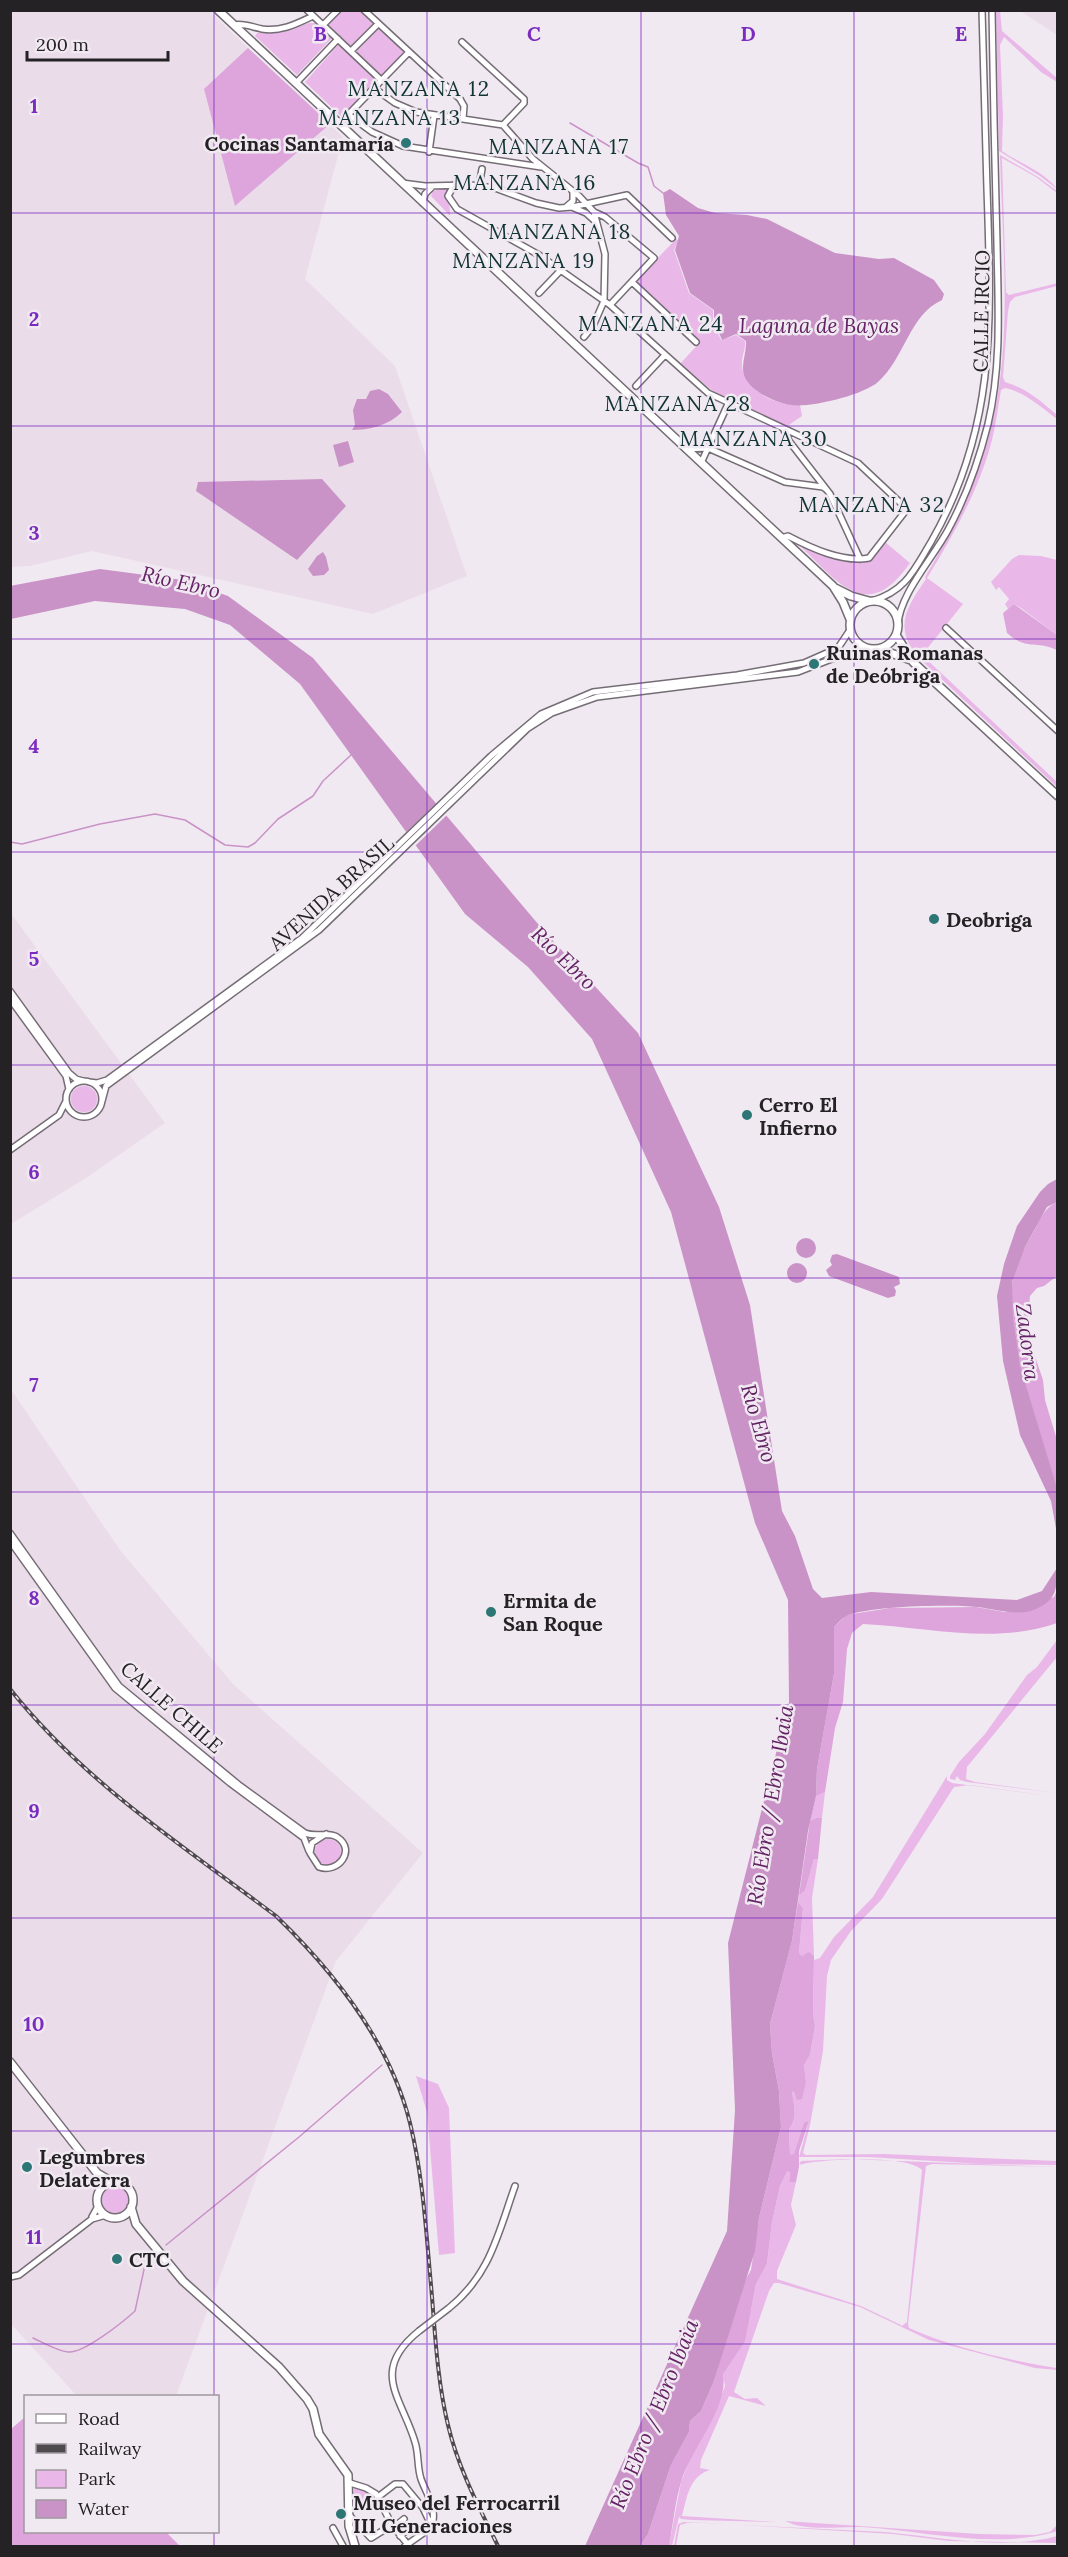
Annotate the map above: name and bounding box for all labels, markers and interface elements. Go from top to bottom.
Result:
text: B [313,21,327,46]
text: C [527,21,541,46]
text: D [740,21,756,46]
text: E [955,21,967,46]
scale bar [27,24,168,62]
text: 200 m [36,33,89,56]
district label: MANZANA 12 [348,75,490,102]
text: 1 [30,93,38,118]
district label: MANZANA 13 [318,104,462,131]
place label: Cocinas Santamaría [205,131,395,156]
district label: MANZANA 17 [488,133,630,160]
marker: Cocinas Santamaría [399,136,413,150]
district label: MANZANA 16 [453,169,597,196]
district label: MANZANA 18 [488,218,632,245]
district label: MANZANA 19 [452,247,596,274]
street label: CALLE IRCIO [967,249,995,373]
text: 2 [29,306,39,331]
district label: MANZANA 24 [578,310,724,337]
water label: Laguna de Bayas [739,312,899,339]
district label: MANZANA 28 [604,390,752,417]
district label: MANZANA 30 [680,425,828,452]
district label: MANZANA 32 [798,491,946,518]
text: 3 [28,520,40,545]
water label: Río Ebro [139,560,223,604]
place label: Ruinas Romanas de Deóbriga [826,640,984,688]
marker: Ruinas Romanas de Deóbriga [807,657,821,671]
text: 4 [29,733,40,758]
street label: AVENIDA BRASIL [263,830,399,956]
place label: Deobriga [946,907,1033,932]
marker: Deobriga [927,912,941,926]
water label: Río Ebro [526,920,602,996]
text: 5 [29,946,40,971]
place label: Cerro El Infierno [759,1092,838,1140]
marker: Cerro El Infierno [740,1108,754,1122]
text: 6 [28,1159,40,1184]
water label: Zadorra [1010,1302,1046,1382]
text: 7 [29,1372,39,1397]
water label: Río Ebro [735,1381,783,1465]
text: 8 [28,1585,40,1610]
place label: Ermita de San Roque [503,1588,603,1636]
marker: Ermita de San Roque [484,1605,498,1619]
street label: CALLE CHILE [116,1656,228,1758]
water label: Río Ebro / Ebro Ibaia [741,1703,799,1907]
text: 9 [28,1798,40,1823]
text: 10 [24,2011,44,2036]
place label: Legumbres Delaterra [39,2144,145,2192]
marker: Legumbres Delaterra [20,2160,34,2174]
text: 11 [26,2224,42,2249]
place label: CTC [129,2247,170,2272]
marker: CTC [110,2252,124,2266]
water label: Río Ebro / Ebro Ibaia [604,2315,705,2513]
legend [24,2395,219,2533]
text: Road [78,2407,120,2430]
text: Railway [78,2437,142,2460]
text: Park [78,2467,116,2490]
place label: Museo del Ferrocarril III Generaciones [353,2490,560,2538]
text: Water [78,2497,129,2520]
marker: Museo del Ferrocarril III Generaciones [334,2507,348,2521]

